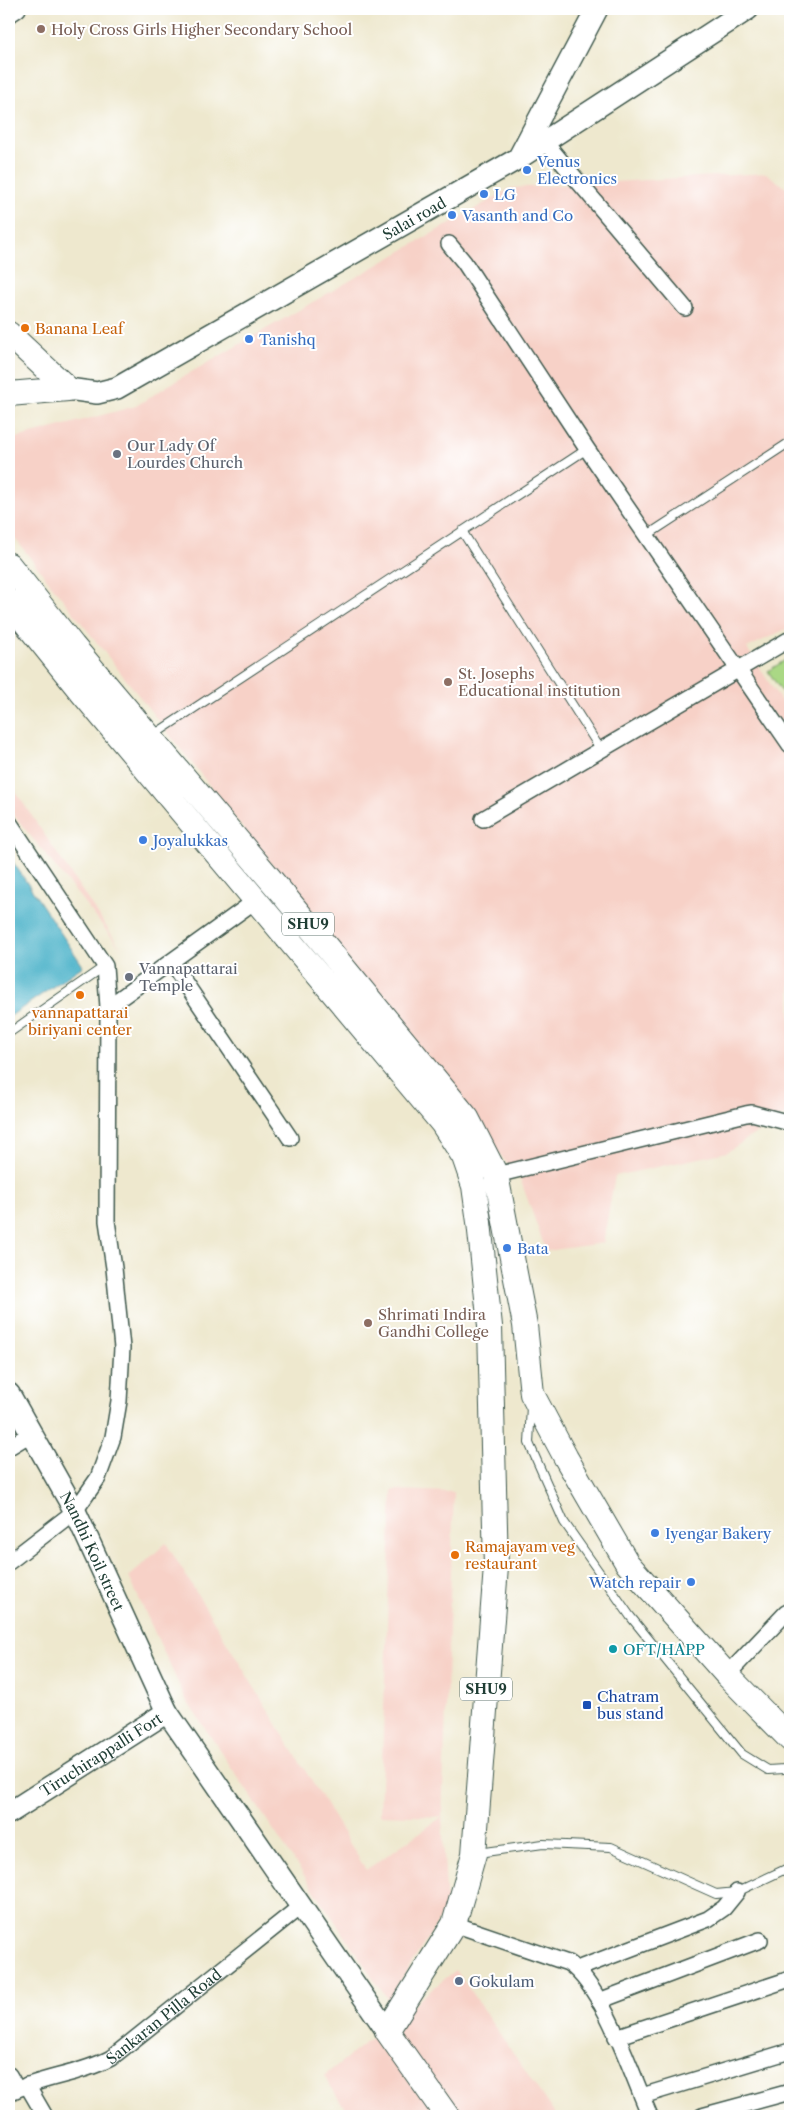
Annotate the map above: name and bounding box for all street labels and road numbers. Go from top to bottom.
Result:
street label: Salai road [379,192,449,244]
road number: SHU9 [282,912,334,936]
street label: Nandhi Koil street [56,1488,129,1614]
road number: SHU9 [460,1678,512,1700]
street label: Tiruchirappalli Fort [36,1708,166,1800]
street label: Sankaran Pilla Road [102,1964,225,2068]

